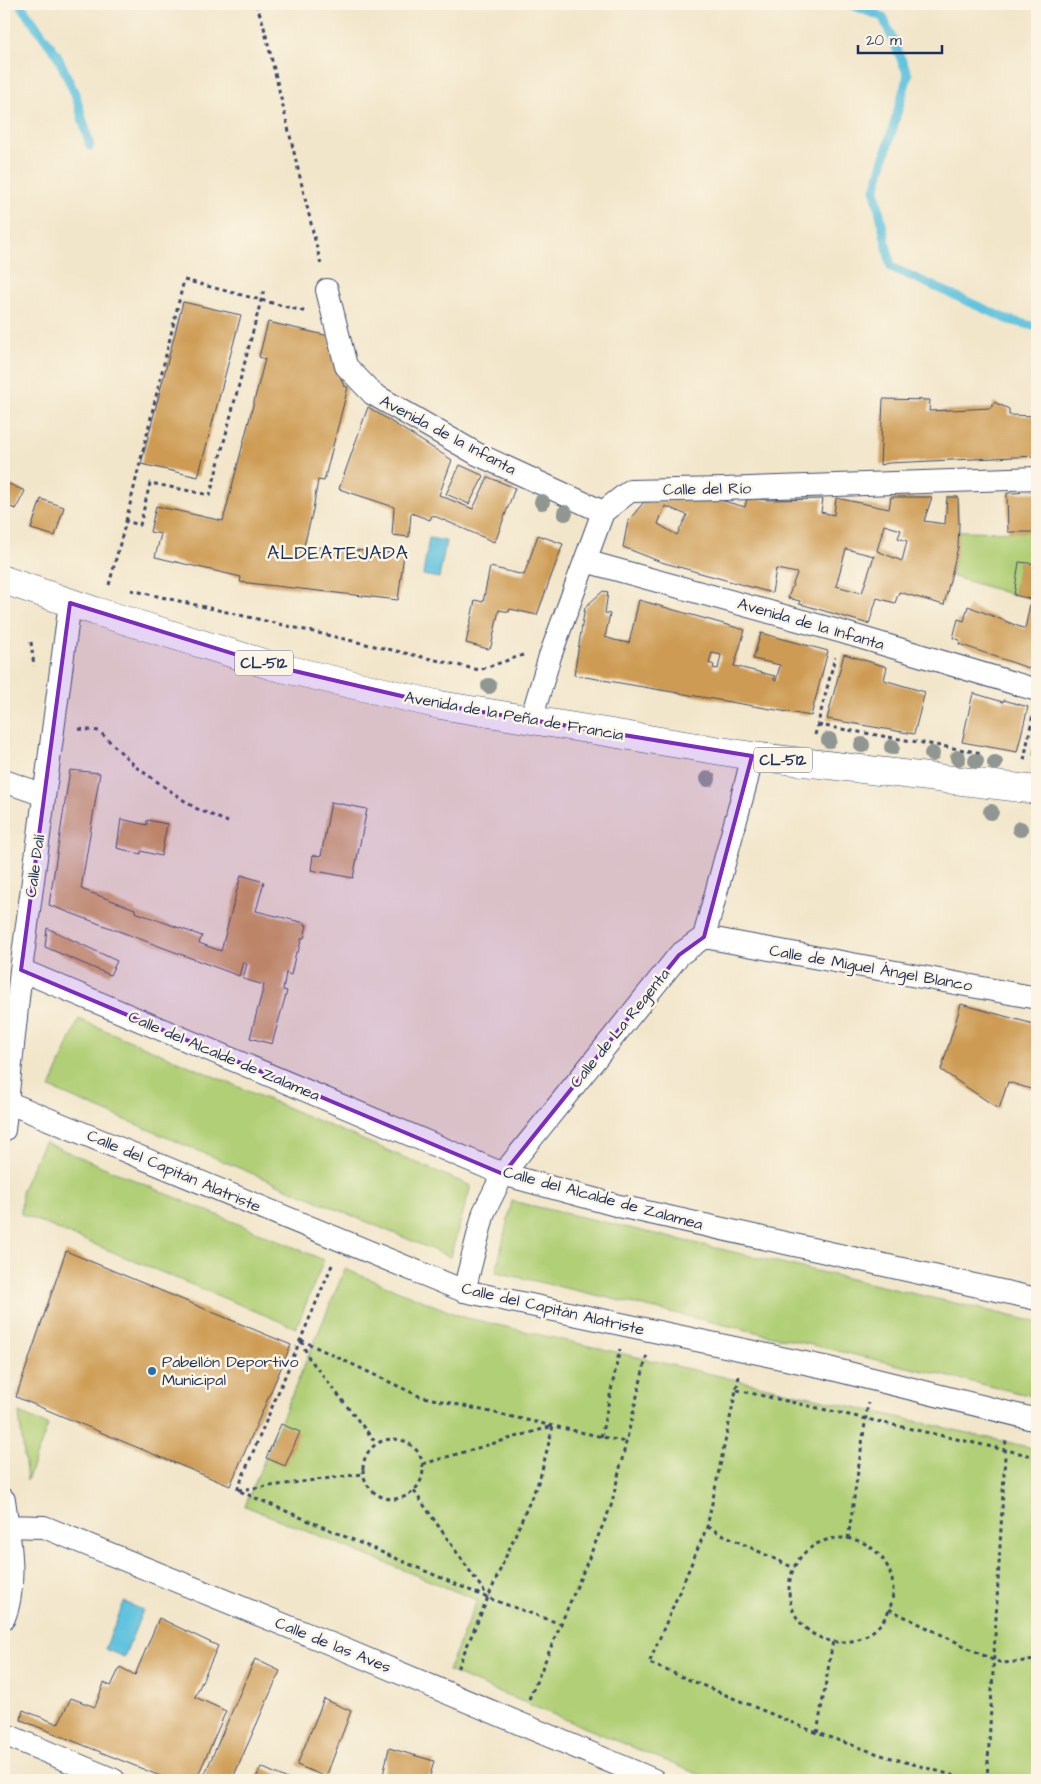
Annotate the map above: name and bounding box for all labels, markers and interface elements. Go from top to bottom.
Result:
scale bar [858,22,942,54]
text: 20 m [866,30,902,51]
street label: Avenida de la Infanta [376,390,520,480]
street label: Calle del Río [663,477,751,501]
district label: ALDEATEJADA [267,540,409,567]
street label: Avenida de la Infanta [735,593,887,655]
road number: CL-512 [235,650,293,676]
street label: Avenida de la Peña de Francia [403,686,625,746]
road number: CL-512 [754,748,812,772]
street label: Calle Dalí [20,833,50,899]
street label: Calle de Miguel Ángel Blanco [768,939,974,998]
street label: Calle de La Regenta [565,964,676,1093]
street label: Calle del Alcalde de Zalamea [125,1006,323,1106]
street label: Calle del Capitán Alatriste [84,1124,265,1218]
street label: Calle del Alcalde de Zalamea [501,1161,705,1235]
street label: Calle del Capitán Alatriste [459,1277,647,1341]
place label: Pabellón Deportivo Municipal [162,1351,298,1391]
marker: Pabellón Deportivo Municipal [146,1365,158,1377]
street label: Calle de las Aves [272,1612,394,1678]

